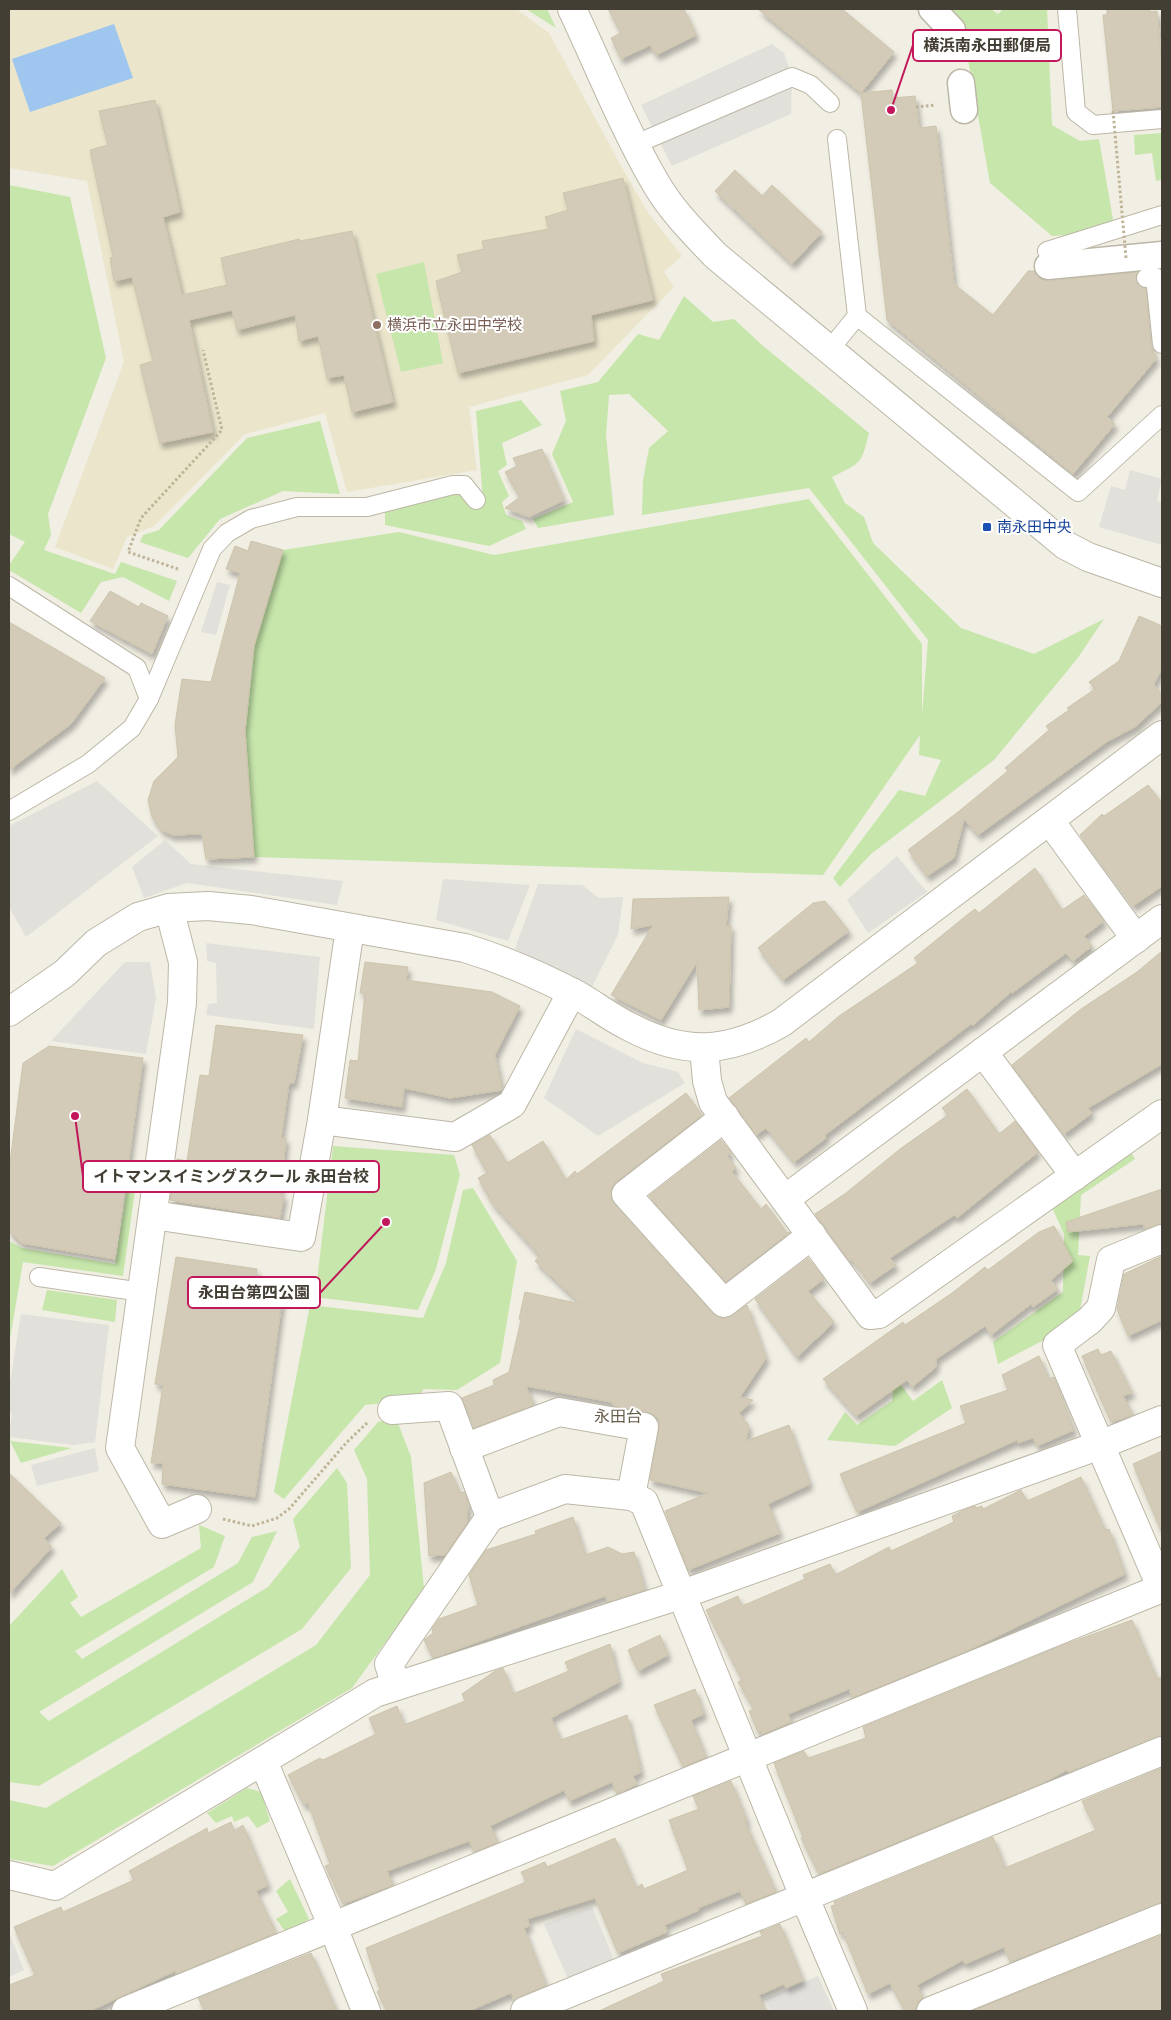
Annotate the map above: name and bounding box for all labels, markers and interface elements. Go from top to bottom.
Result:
callout: 横浜南永田郵便局 [913,30,1061,61]
text: 横浜南永田郵便局 [923,36,1051,55]
place label: 横浜市立永田中学校 [387,316,522,334]
marker: 横浜市立永田中学校 [371,319,383,331]
place label: 南永田中央 [997,518,1072,536]
marker: 南永田中央 [981,521,993,533]
callout: イトマンスイミングスクール 永田台校 [83,1161,379,1192]
text: イトマンスイミングスクール 永田台校 [93,1167,369,1186]
callout: 永田台第四公園 [188,1277,320,1308]
text: 永田台第四公園 [198,1283,310,1302]
district label: 永田台 [594,1407,642,1426]

